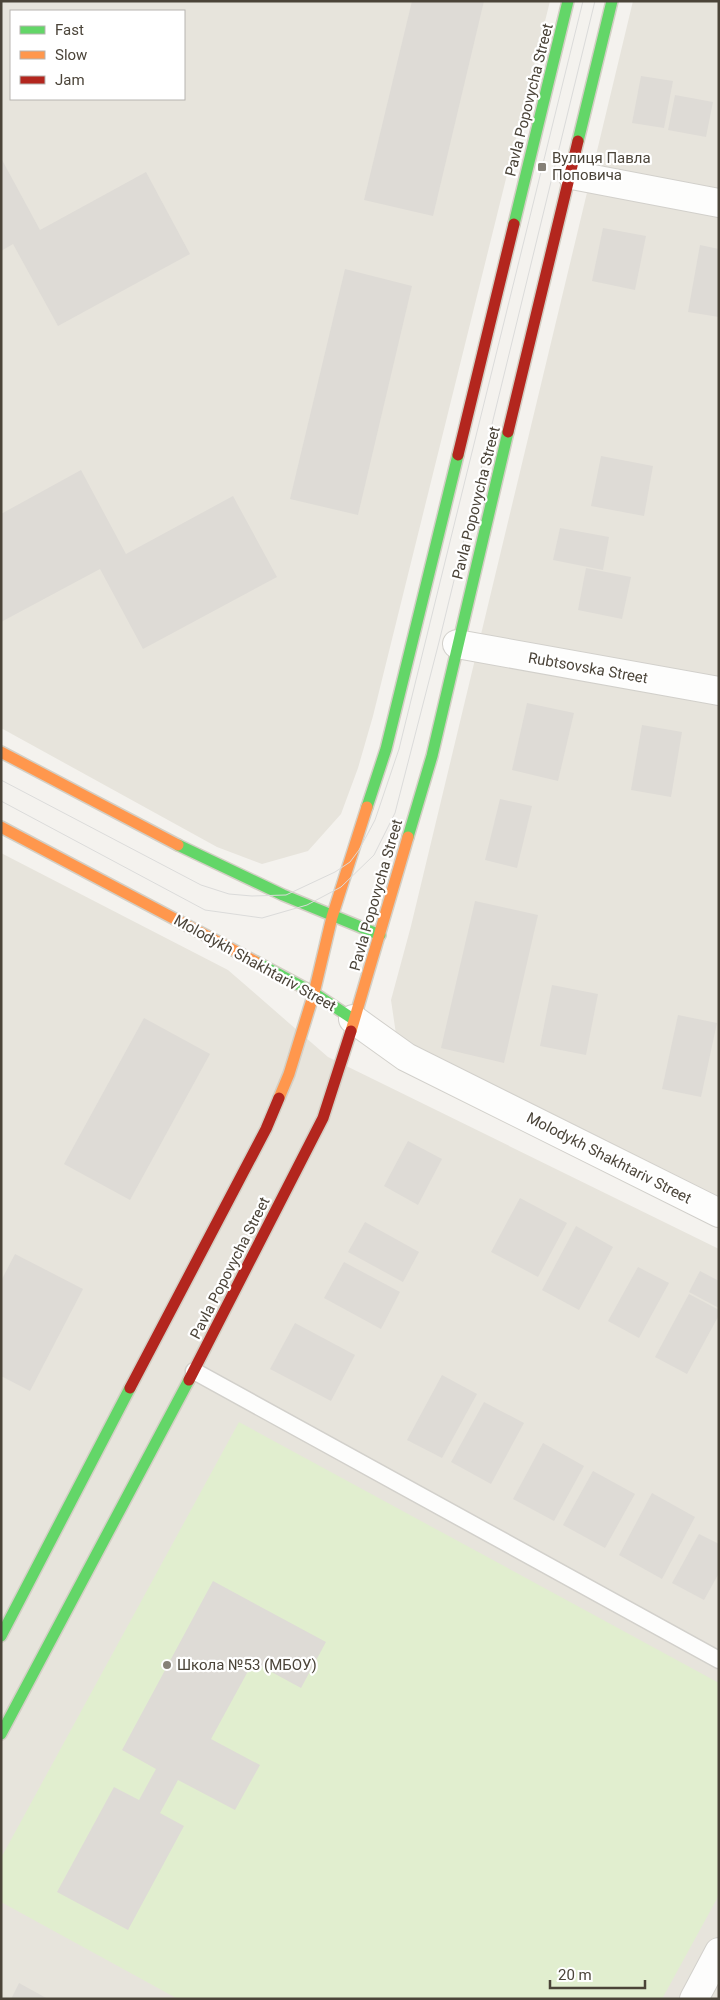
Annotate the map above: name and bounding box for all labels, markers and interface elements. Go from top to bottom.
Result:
legend [10,10,185,100]
text: Fast [55,21,84,39]
street label: Pavla Popovycha Street [501,22,557,178]
text: Slow [55,46,87,64]
text: Jam [55,71,85,89]
place label: Вулиця Павла Поповича [552,149,651,184]
marker: Вулиця Павла Поповича [536,161,548,173]
street label: Pavla Popovycha Street [448,425,504,581]
street label: Rubtsovska Street [527,649,649,687]
street label: Pavla Popovycha Street [346,817,406,973]
street label: Molodykh Shakhtariv Street [171,911,339,1015]
street label: Molodykh Shakhtariv Street [524,1109,694,1207]
street label: Pavla Popovycha Street [186,1194,274,1342]
place label: Школа №53 (МБОУ) [177,1656,317,1674]
marker: Школа №53 (МБОУ) [161,1659,173,1671]
scale bar [550,1958,645,1990]
text: 20 m [558,1966,592,1984]

